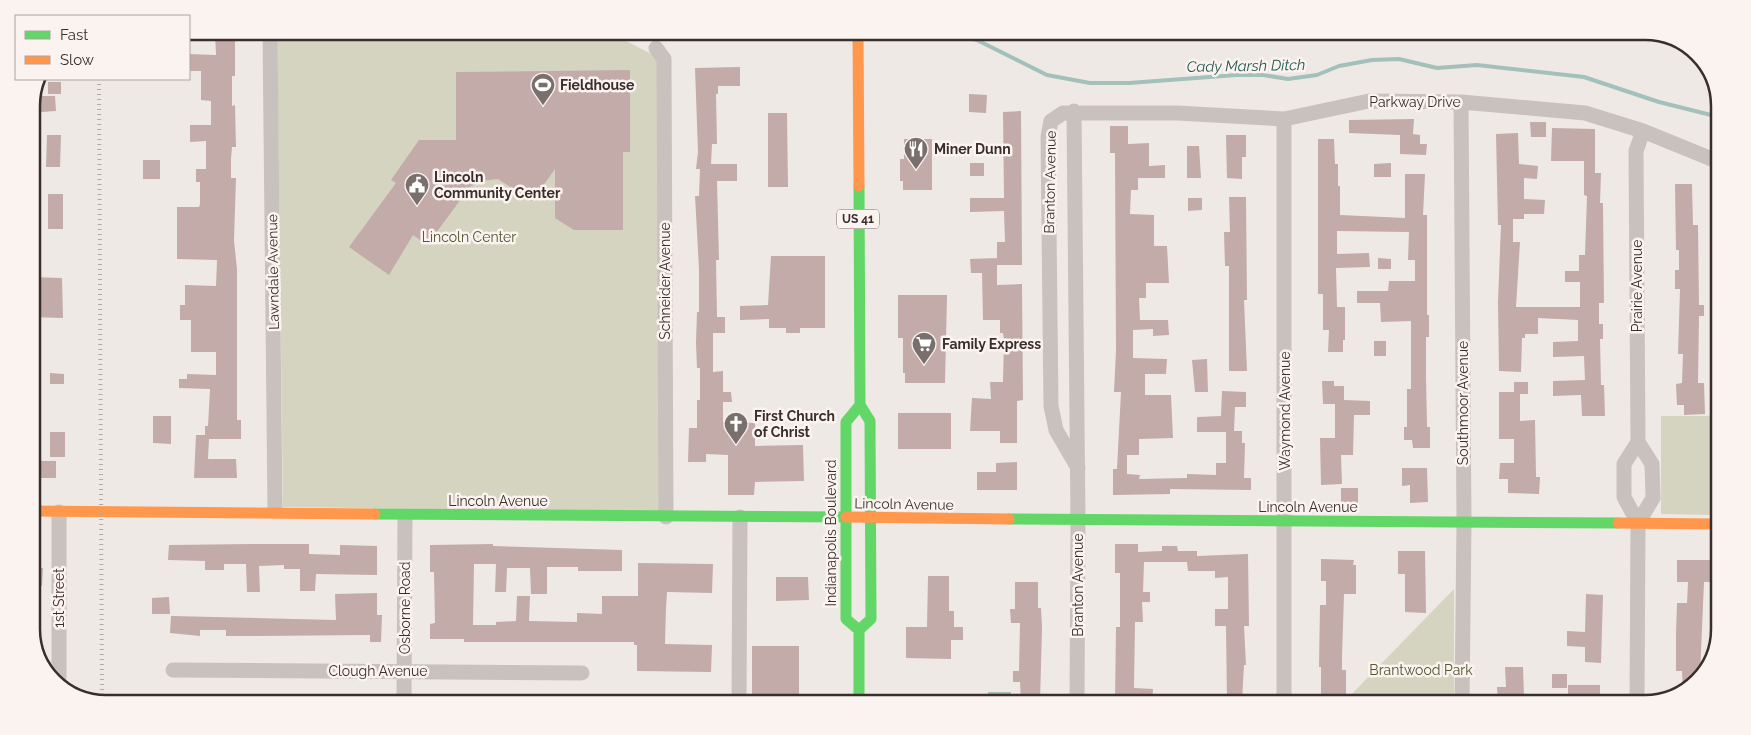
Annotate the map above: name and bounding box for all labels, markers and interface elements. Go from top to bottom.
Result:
legend [15,15,190,80]
text: Fast [60,26,88,44]
text: Slow [60,51,94,69]
water label: Cady Marsh Ditch [1186,56,1306,76]
sports icon: Fieldhouse [530,72,556,106]
place label: Fieldhouse [560,77,635,93]
street label: Parkway Drive [1369,94,1461,110]
street label: Branton Avenue [1041,130,1059,234]
restaurant icon: Miner Dunn [903,136,929,170]
place label: Miner Dunn [934,141,1011,157]
place label: Lincoln Community Center [434,169,561,201]
public building icon: Lincoln Community Center [404,172,430,206]
road number: US 41 [837,210,879,228]
street label: Lawndale Avenue [264,214,282,330]
street label: Schneider Avenue [657,222,673,340]
park label: Lincoln Center [422,229,516,245]
street label: Prairie Avenue [1629,240,1645,332]
supermarket icon: Family Express [911,331,937,365]
place label: Family Express [942,336,1041,352]
street label: Southmoor Avenue [1455,341,1471,465]
street label: Waymond Avenue [1277,351,1293,471]
place label: First Church of Christ [754,408,835,440]
church icon: First Church of Christ [723,411,749,445]
street label: Indianapolis Boulevard [823,459,839,607]
street label: Lincoln Avenue [448,493,548,509]
street label: Lincoln Avenue [854,495,954,513]
street label: Lincoln Avenue [1258,499,1358,515]
street label: Branton Avenue [1070,533,1086,637]
street label: Osborne Road [397,562,413,654]
street label: 1st Street [51,568,67,628]
park label: Brantwood Park [1369,662,1473,678]
street label: Clough Avenue [328,663,428,679]

